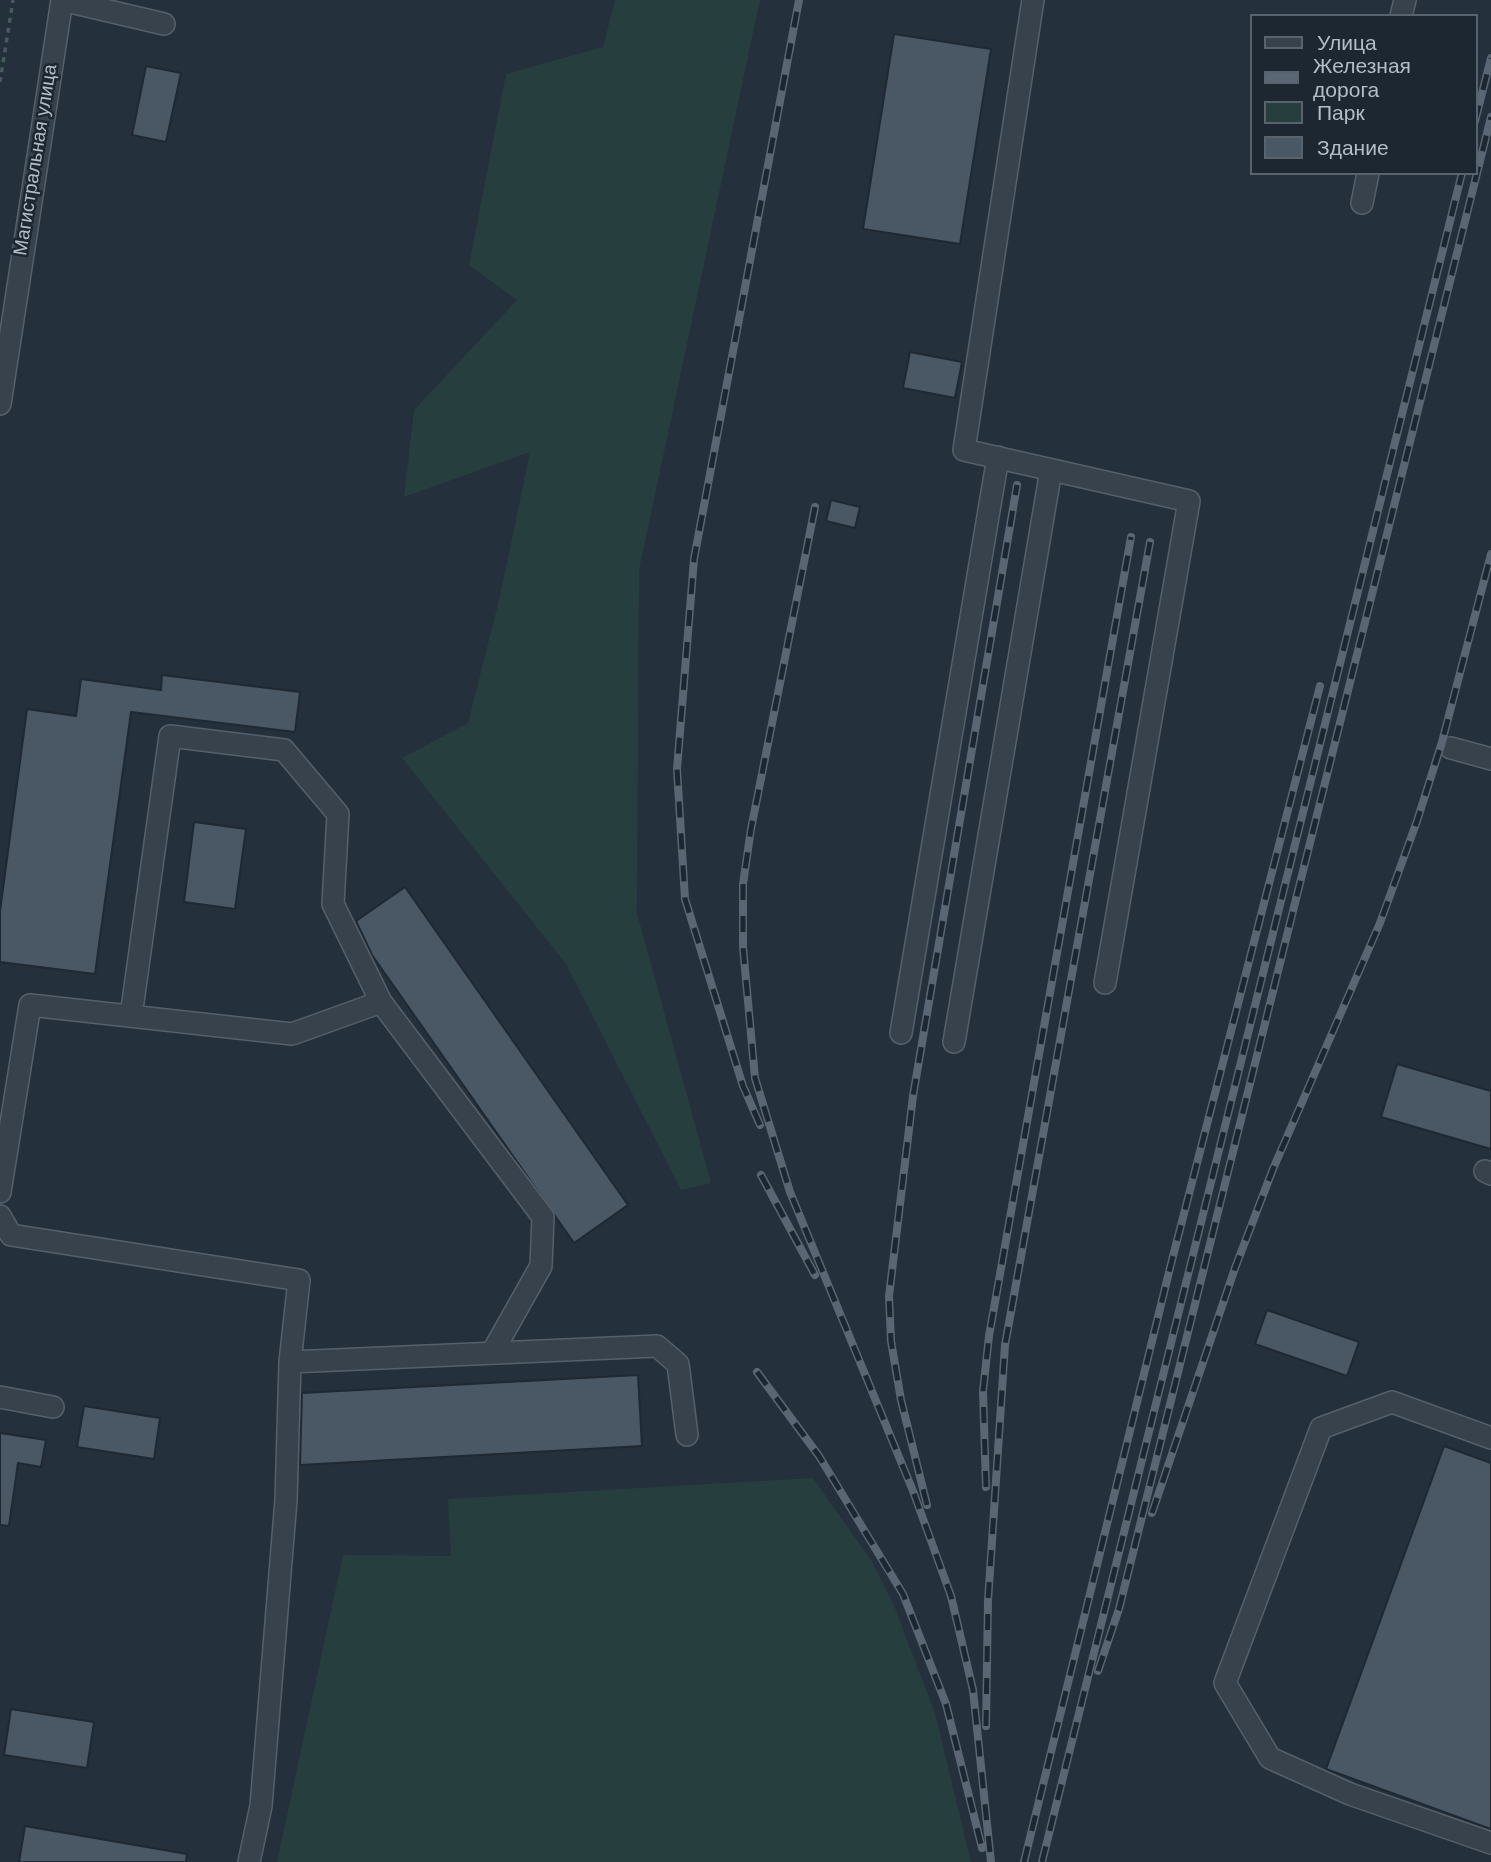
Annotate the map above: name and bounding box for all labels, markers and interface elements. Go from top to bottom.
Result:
legend [1250,14,1477,175]
text: Улица [1317,31,1377,54]
text: Железная дорога [1313,54,1411,101]
street label: Магистральная улица [10,63,62,257]
text: Парк [1317,101,1365,124]
text: Здание [1317,136,1389,159]

